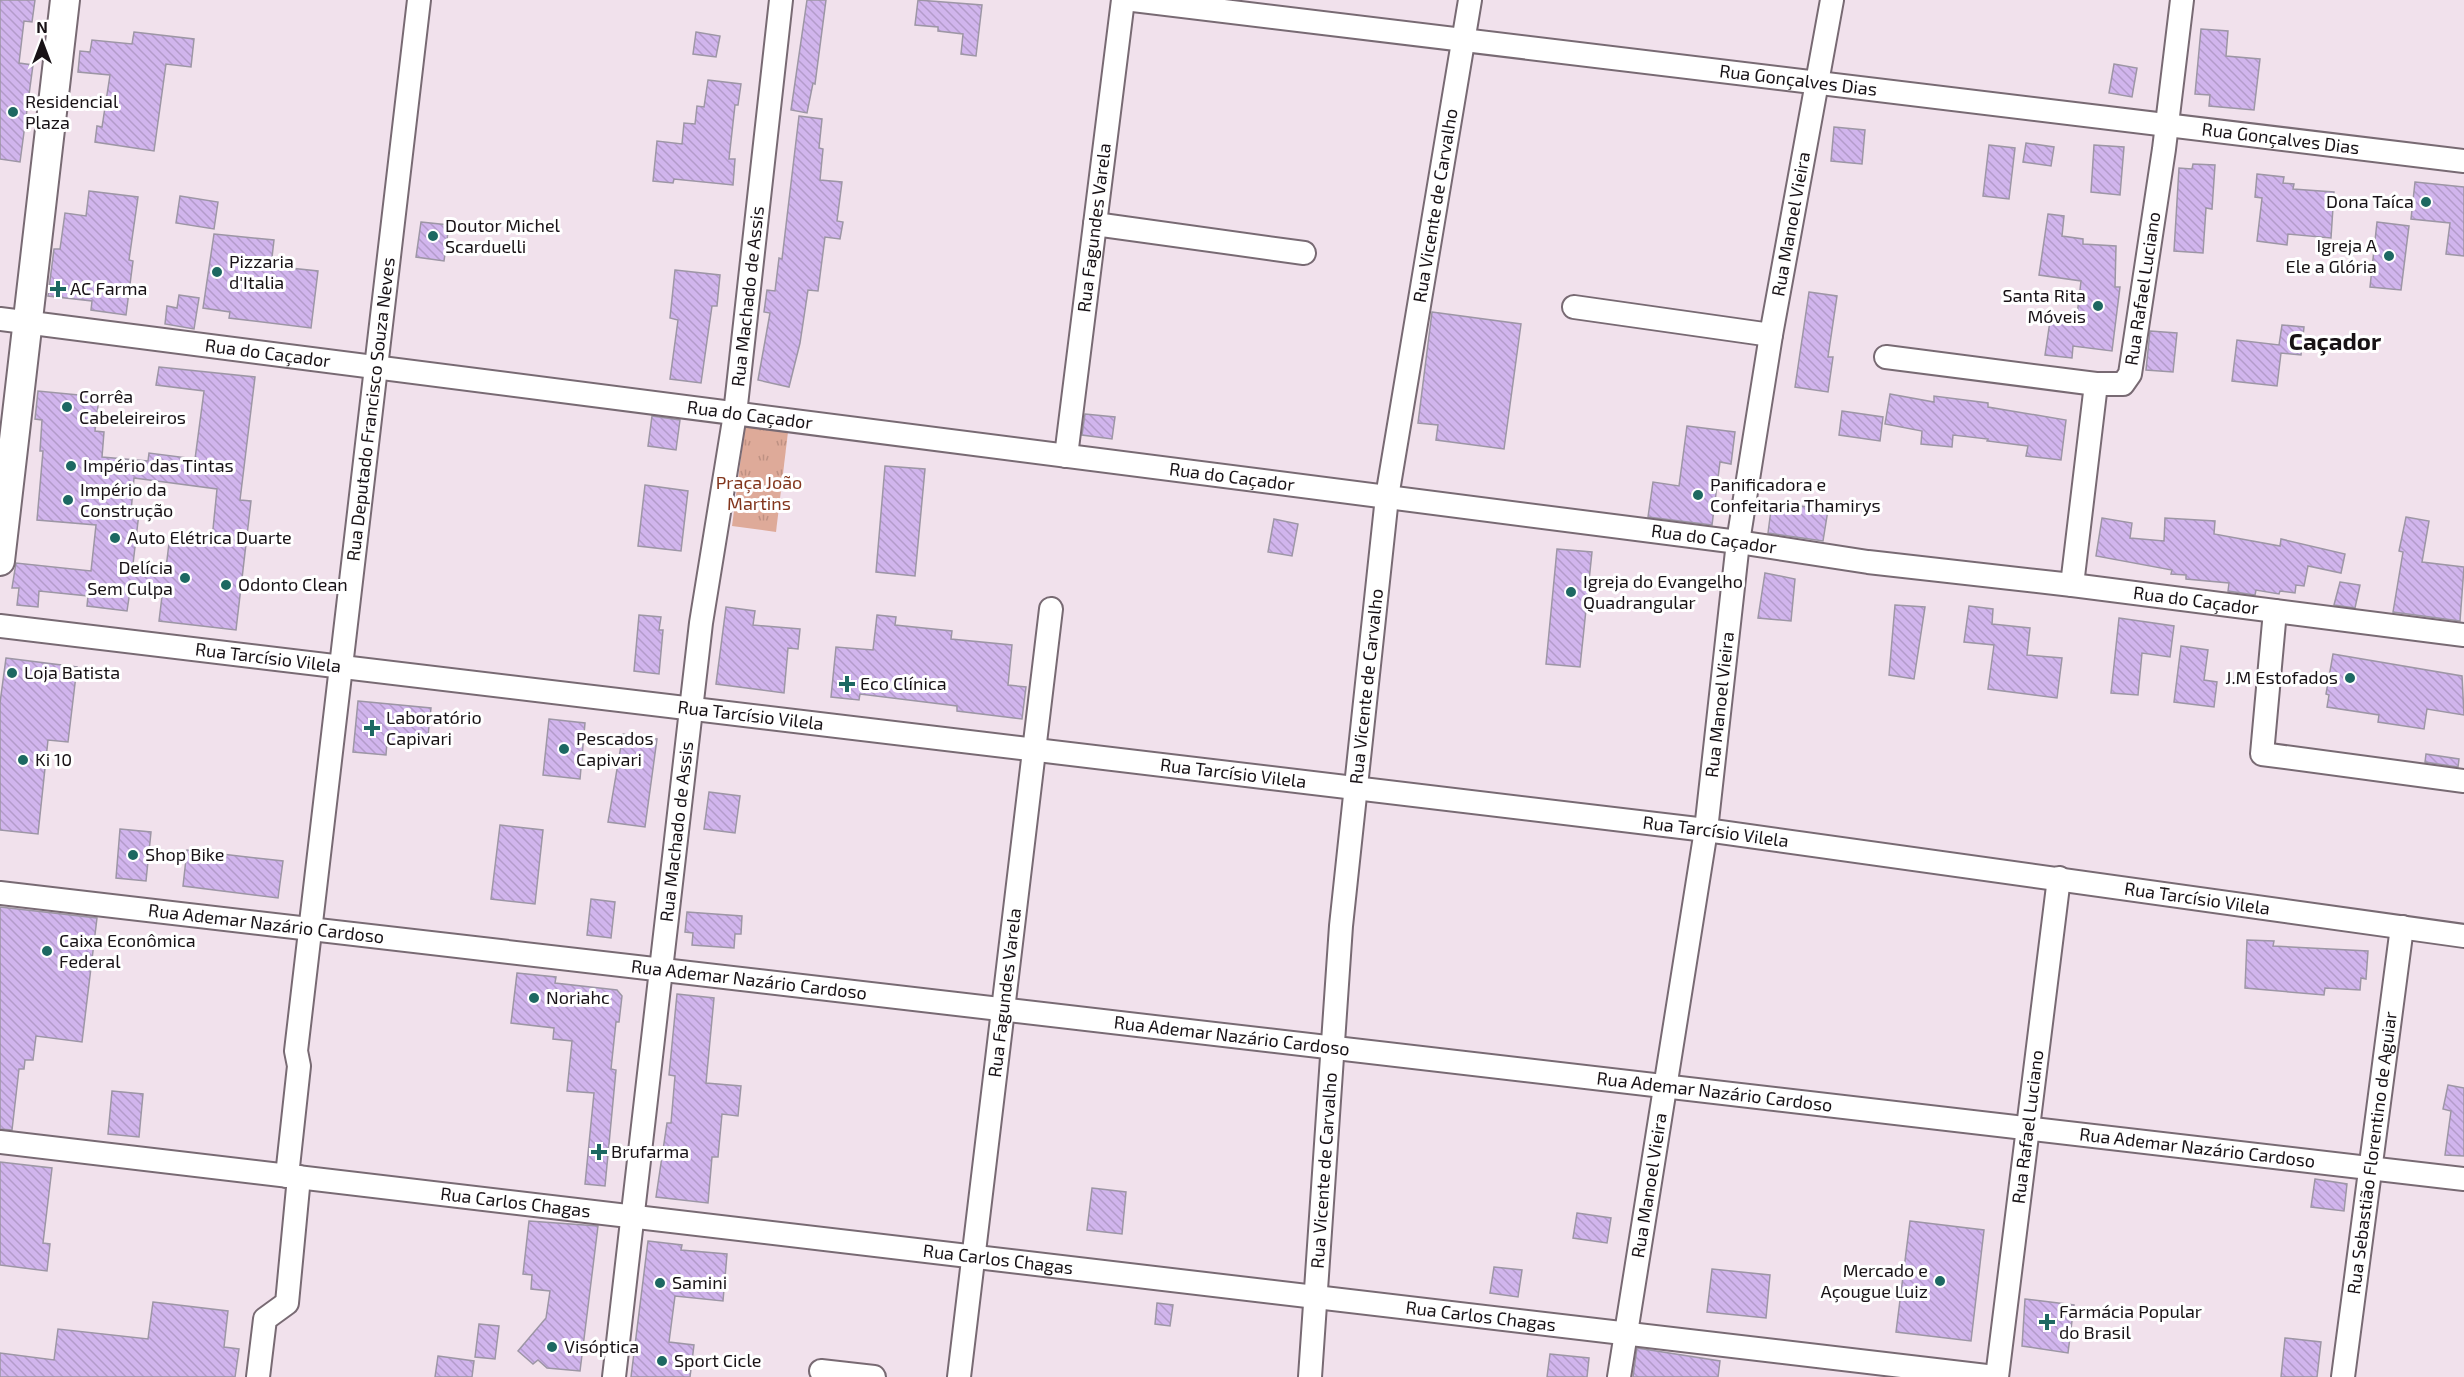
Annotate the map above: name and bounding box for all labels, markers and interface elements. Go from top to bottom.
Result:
north arrow [12,12,72,72]
text: N [36,17,48,36]
street label: Rua Gonçalves Dias [1718,59,1878,100]
place label: Residencial Plaza [25,90,119,133]
marker: Residencial Plaza [6,105,20,119]
street label: Rua Vicente de Carvalho [1408,107,1462,304]
street label: Rua Gonçalves Dias [2201,117,2361,158]
street label: Rua Fagundes Varela [1072,142,1115,313]
street label: Rua Manoel Vieira [1766,150,1814,298]
place label: Dona Taíca [2326,190,2414,212]
marker: Dona Taíca [2419,195,2433,209]
street label: Rua Machado de Assis [726,205,768,388]
street label: Rua Rafael Luciano [2119,210,2164,367]
place label: Doutor Michel Scarduelli [445,214,561,257]
marker: Doutor Michel Scarduelli [426,229,440,243]
place label: Igreja A Ele a Glória [2286,234,2378,277]
marker: Igreja A Ele a Glória [2382,249,2396,263]
place label: Pizzaria d'Italia [229,250,294,293]
street label: Rua Deputado Francisco Souza Neves [341,256,399,562]
marker: Pizzaria d'Italia [210,265,224,279]
place label: AC Farma [70,277,147,299]
marker: AC Farma [51,282,65,296]
place label: Santa Rita Móveis [2002,284,2086,327]
marker: Santa Rita Móveis [2091,299,2105,313]
district label: Caçador [2289,326,2382,356]
street label: Rua do Caçador [204,333,332,371]
place label: Corrêa Cabeleireiros [79,385,186,428]
street label: Rua do Caçador [686,395,814,433]
marker: Corrêa Cabeleireiros [60,400,74,414]
place label: Império das Tintas [83,454,234,476]
street label: Rua do Caçador [1168,457,1296,495]
marker: Império das Tintas [64,459,78,473]
park label: Praça João Martins [716,471,802,514]
place label: Panificadora e Confeitaria Thamirys [1710,473,1881,516]
place label: Império da Construção [80,478,173,522]
marker: Panificadora e Confeitaria Thamirys [1691,488,1705,502]
marker: Império da Construção [61,493,75,507]
street label: Rua do Caçador [1650,519,1778,558]
place label: Auto Elétrica Duarte [127,526,292,548]
marker: Auto Elétrica Duarte [108,531,122,545]
place label: Delícia Sem Culpa [87,556,173,599]
place label: Igreja do Evangelho Quadrangular [1583,570,1743,613]
marker: Delícia Sem Culpa [178,571,192,585]
place label: Odonto Clean [238,573,348,595]
marker: Odonto Clean [219,578,233,592]
street label: Rua do Caçador [2132,581,2260,619]
marker: Igreja do Evangelho Quadrangular [1564,585,1578,599]
street label: Rua Vicente de Carvalho [1344,587,1387,785]
street label: Rua Manoel Vieira [1700,630,1738,779]
street label: Rua Tarcísio Vilela [194,637,343,677]
place label: Loja Batista [24,661,120,683]
marker: Loja Batista [5,666,19,680]
place label: J.M Estofados [2225,666,2338,688]
marker: J.M Estofados [2343,671,2357,685]
place label: Eco Clínica [860,672,947,694]
marker: Eco Clínica [838,675,856,693]
street label: Rua Tarcísio Vilela [676,695,825,734]
place label: Laboratório Capivari [386,706,482,749]
marker: Laboratório Capivari [363,719,381,737]
place label: Pescados Capivari [576,727,654,770]
street label: Rua Machado de Assis [655,740,697,923]
marker: Pescados Capivari [557,742,571,756]
place label: Ki 10 [35,748,72,770]
marker: Ki 10 [16,753,30,767]
street label: Rua Tarcísio Vilela [1159,753,1308,792]
street label: Rua Tarcísio Vilela [1642,811,1790,851]
place label: Shop Bike [145,843,224,865]
marker: Shop Bike [126,848,140,862]
street label: Rua Tarcísio Vilela [2123,877,2272,919]
street label: Rua Ademar Nazário Cardoso [147,898,385,948]
street label: Rua Fagundes Varela [983,907,1025,1078]
place label: Caixa Econômica Federal [59,929,196,972]
marker: Caixa Econômica Federal [40,944,54,958]
street label: Rua Ademar Nazário Cardoso [630,954,868,1004]
place label: Noriahc [546,986,610,1008]
marker: Noriahc [527,991,541,1005]
street label: Rua Ademar Nazário Cardoso [1113,1010,1351,1060]
street label: Rua Sebastião Florentino de Aguiar [2342,1010,2401,1296]
street label: Rua Rafael Luciano [2007,1049,2048,1205]
street label: Rua Ademar Nazário Cardoso [1595,1066,1834,1116]
street label: Rua Vicente de Carvalho [1305,1072,1341,1269]
street label: Rua Manoel Vieira [1626,1111,1671,1259]
street label: Rua Ademar Nazário Cardoso [2078,1122,2317,1172]
place label: Brufarma [611,1140,689,1162]
marker: Brufarma [592,1145,606,1159]
street label: Rua Carlos Chagas [439,1182,592,1221]
street label: Rua Carlos Chagas [922,1239,1075,1278]
place label: Mercado e Açougue Luiz [1821,1259,1928,1303]
place label: Samini [672,1271,727,1293]
marker: Mercado e Açougue Luiz [1933,1274,1947,1288]
marker: Samini [653,1276,667,1290]
street label: Rua Carlos Chagas [1405,1296,1557,1335]
place label: Farmácia Popular do Brasil [2059,1300,2202,1343]
marker: Farmácia Popular do Brasil [2040,1315,2054,1329]
place label: Visóptica [564,1335,639,1357]
marker: Visóptica [545,1340,559,1354]
place label: Sport Cicle [674,1349,761,1371]
marker: Sport Cicle [655,1354,669,1368]

